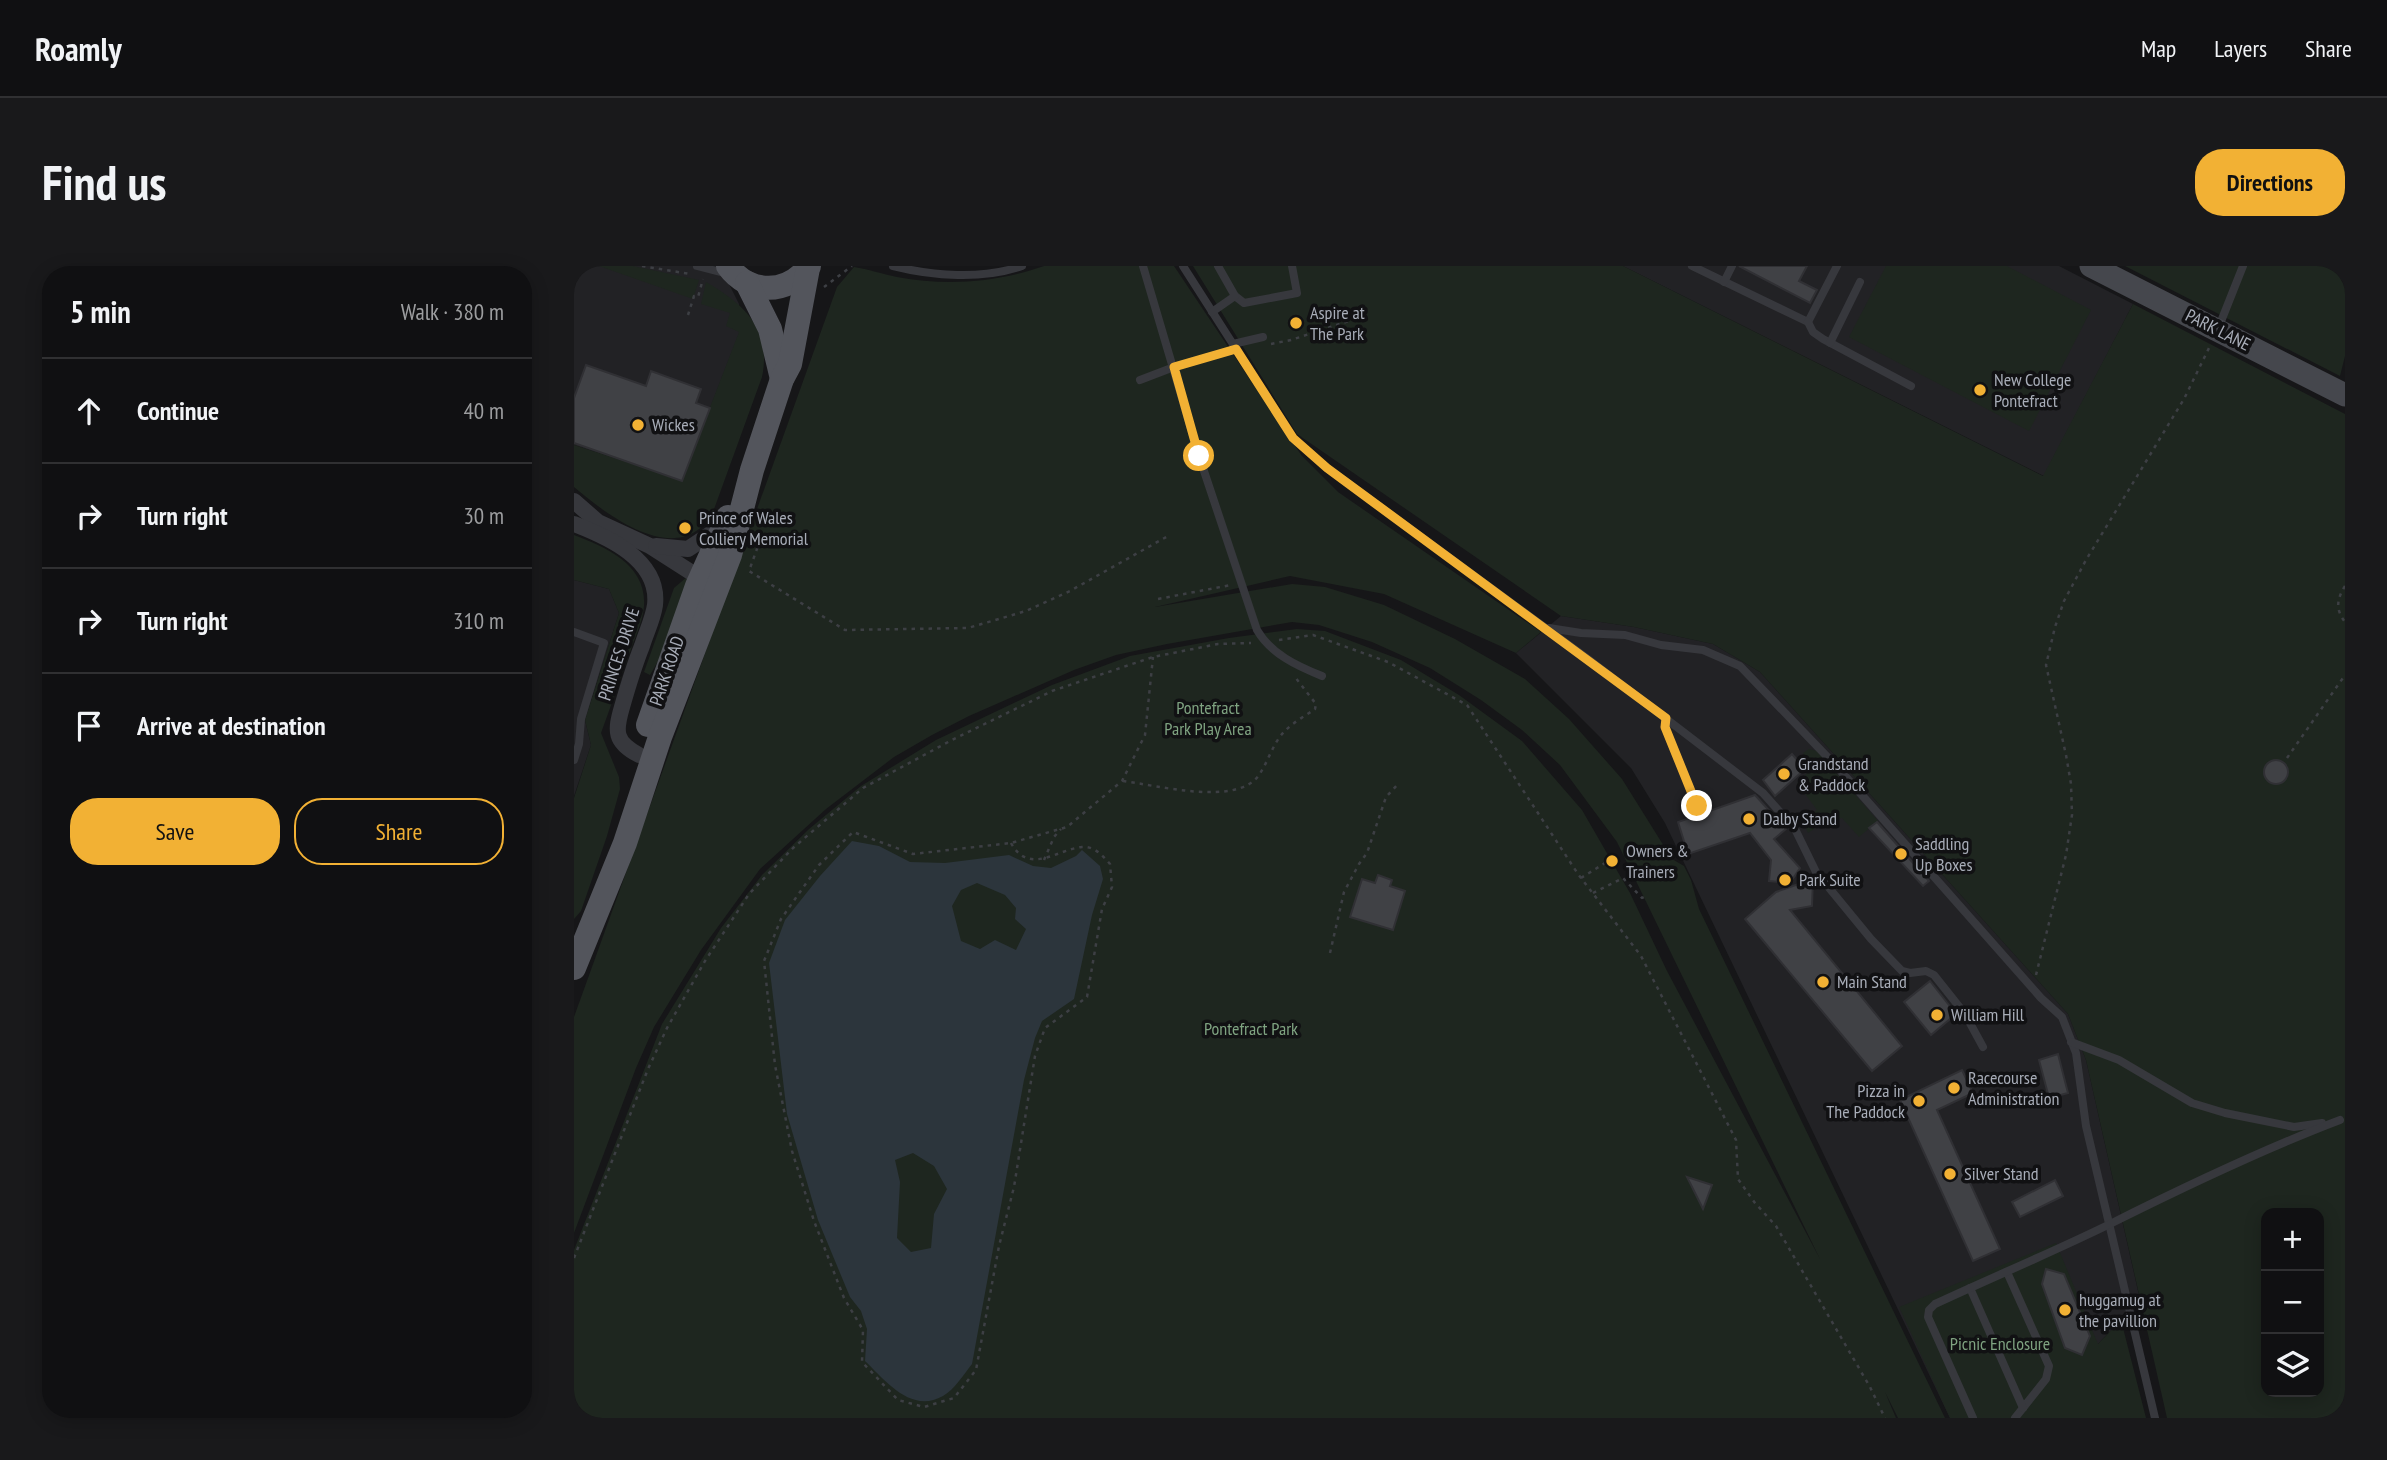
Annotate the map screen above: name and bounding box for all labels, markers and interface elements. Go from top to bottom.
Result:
text: Roamly [35,27,122,70]
text: Map [2141,33,2176,64]
text: Layers [2214,33,2267,64]
text: Share [2305,33,2352,64]
button: Directions [2195,149,2345,216]
text: Find us [42,150,166,214]
text: 5 min [70,292,131,331]
text: Walk · 380 m [401,297,504,326]
place label: Aspire at The Park [1310,301,1365,345]
street label: PARK LANE [2182,303,2255,356]
marker: Aspire at The Park [1288,315,1304,331]
place label: New College Pontefract [1994,368,2071,412]
marker: New College Pontefract [1972,382,1988,398]
icon: ahead [70,392,108,430]
text: Continue [137,394,219,427]
text: 40 m [463,396,504,425]
place label: Wickes [652,413,695,436]
marker: Wickes [630,417,646,433]
route start [1183,440,1214,471]
icon: right [70,497,108,535]
text: Turn right [137,499,228,532]
text: 30 m [463,501,504,530]
place label: Prince of Wales Colliery Memorial [699,506,809,550]
marker: Prince of Wales Colliery Memorial [677,520,693,536]
icon: right [70,602,108,640]
text: Turn right [137,604,228,637]
street label: PRINCES DRIVE [593,604,644,703]
text: 310 m [453,606,504,635]
street label: PARK ROAD [644,633,689,709]
park label: Pontefract Park Play Area [1164,696,1252,740]
icon: arrive [70,707,108,745]
text: Arrive at destination [137,709,326,742]
place label: Grandstand & Paddock [1798,752,1869,796]
marker: Grandstand & Paddock [1776,766,1792,782]
route end [1681,790,1712,821]
button: Save [70,798,280,865]
button: Share [294,798,504,865]
place label: Dalby Stand [1763,807,1837,830]
marker: Dalby Stand [1741,811,1757,827]
place label: Saddling Up Boxes [1915,832,1973,876]
place label: Owners & Trainers [1626,839,1688,883]
marker: Saddling Up Boxes [1893,846,1909,862]
marker: Owners & Trainers [1604,853,1620,869]
place label: Park Suite [1799,868,1861,891]
marker: Park Suite [1777,872,1793,888]
place label: Main Stand [1837,970,1907,993]
marker: Main Stand [1815,974,1831,990]
place label: William Hill [1951,1003,2025,1026]
marker: William Hill [1929,1007,1945,1023]
park label: Pontefract Park [1204,1017,1298,1040]
place label: Racecourse Administration [1968,1066,2059,1110]
place label: Pizza in The Paddock [1826,1079,1905,1123]
marker: Racecourse Administration [1946,1080,1962,1096]
marker: Pizza in The Paddock [1911,1093,1927,1109]
place label: Silver Stand [1964,1162,2039,1185]
marker: Silver Stand [1942,1166,1958,1182]
map controls [2261,1208,2324,1397]
button: + [2261,1208,2324,1271]
button: − [2261,1271,2324,1334]
place label: huggamug at the pavillion [2079,1288,2161,1332]
marker: huggamug at the pavillion [2057,1302,2073,1318]
park label: Picnic Enclosure [1950,1332,2050,1355]
button: layers [2261,1334,2324,1397]

